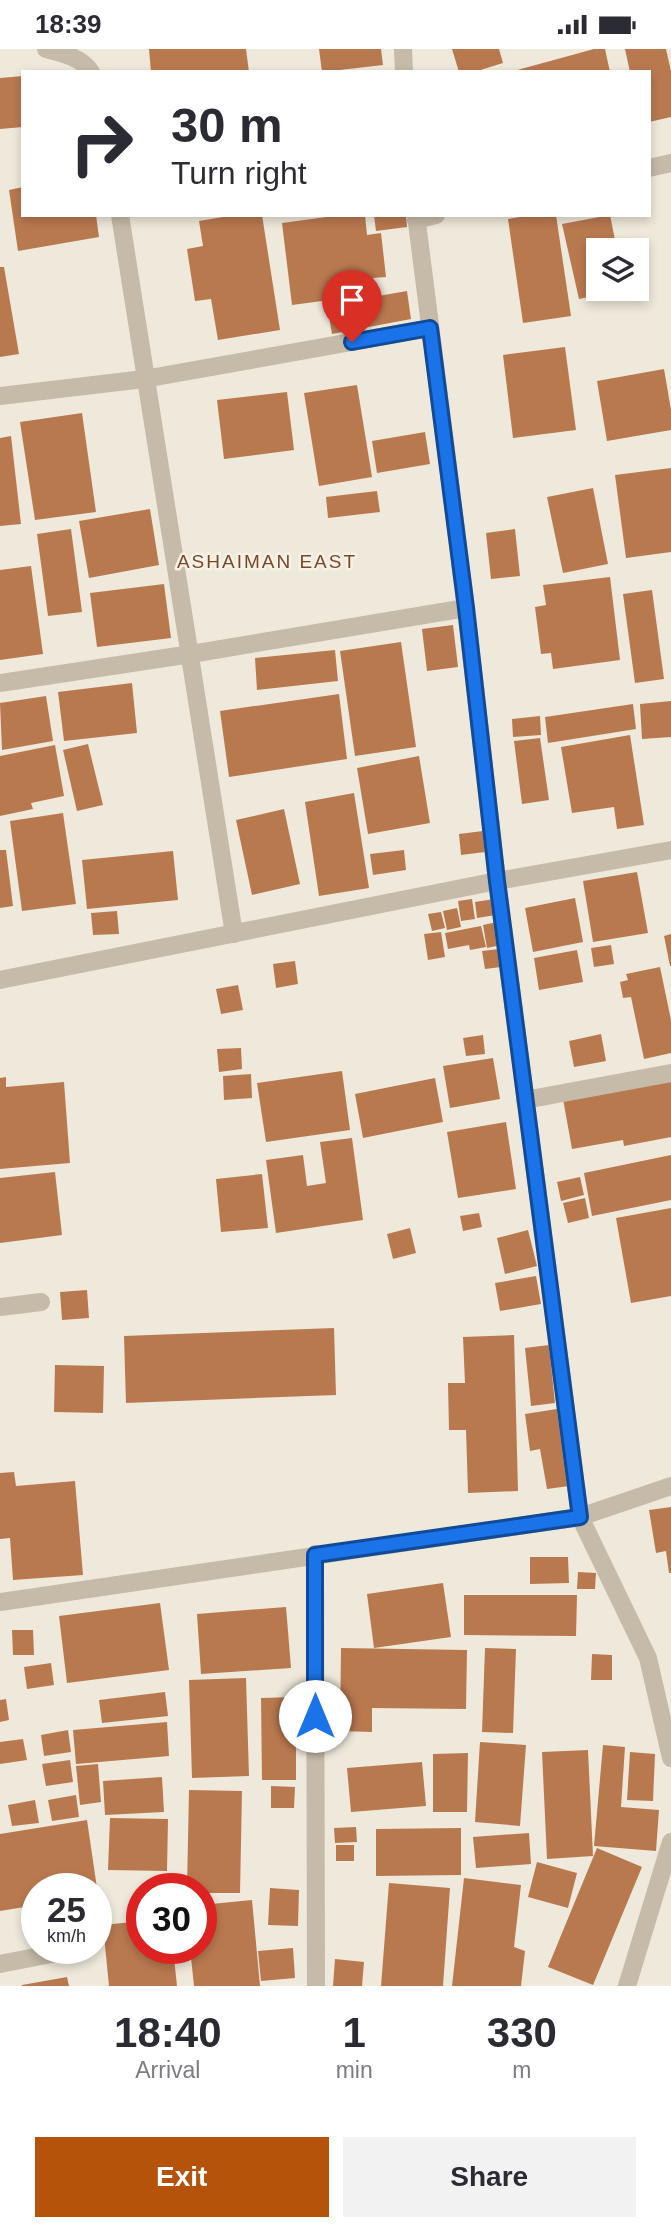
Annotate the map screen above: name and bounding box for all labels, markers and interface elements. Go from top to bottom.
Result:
text: 18:39 [35,9,102,39]
icon: right [56,98,147,189]
text: 30 m [171,98,283,152]
text: Turn right [171,155,307,191]
map controls [586,238,649,301]
button: layers [586,238,649,301]
pin [322,270,382,342]
icon: arrive [333,281,371,319]
district label: ASHAIMAN EAST [177,551,357,572]
position arrow [278,1679,352,1753]
speed limit sign: 30 [126,1873,217,1964]
text: 25 [47,1890,86,1929]
text: km/h [47,1926,86,1946]
text: 18:40 [114,2009,222,2056]
text: 1 [342,2009,366,2056]
text: 330 [487,2009,557,2056]
text: Arrival [135,2057,200,2083]
text: min [336,2057,373,2083]
text: m [512,2057,531,2083]
button: Exit [35,2137,329,2217]
button: Share [343,2137,636,2217]

